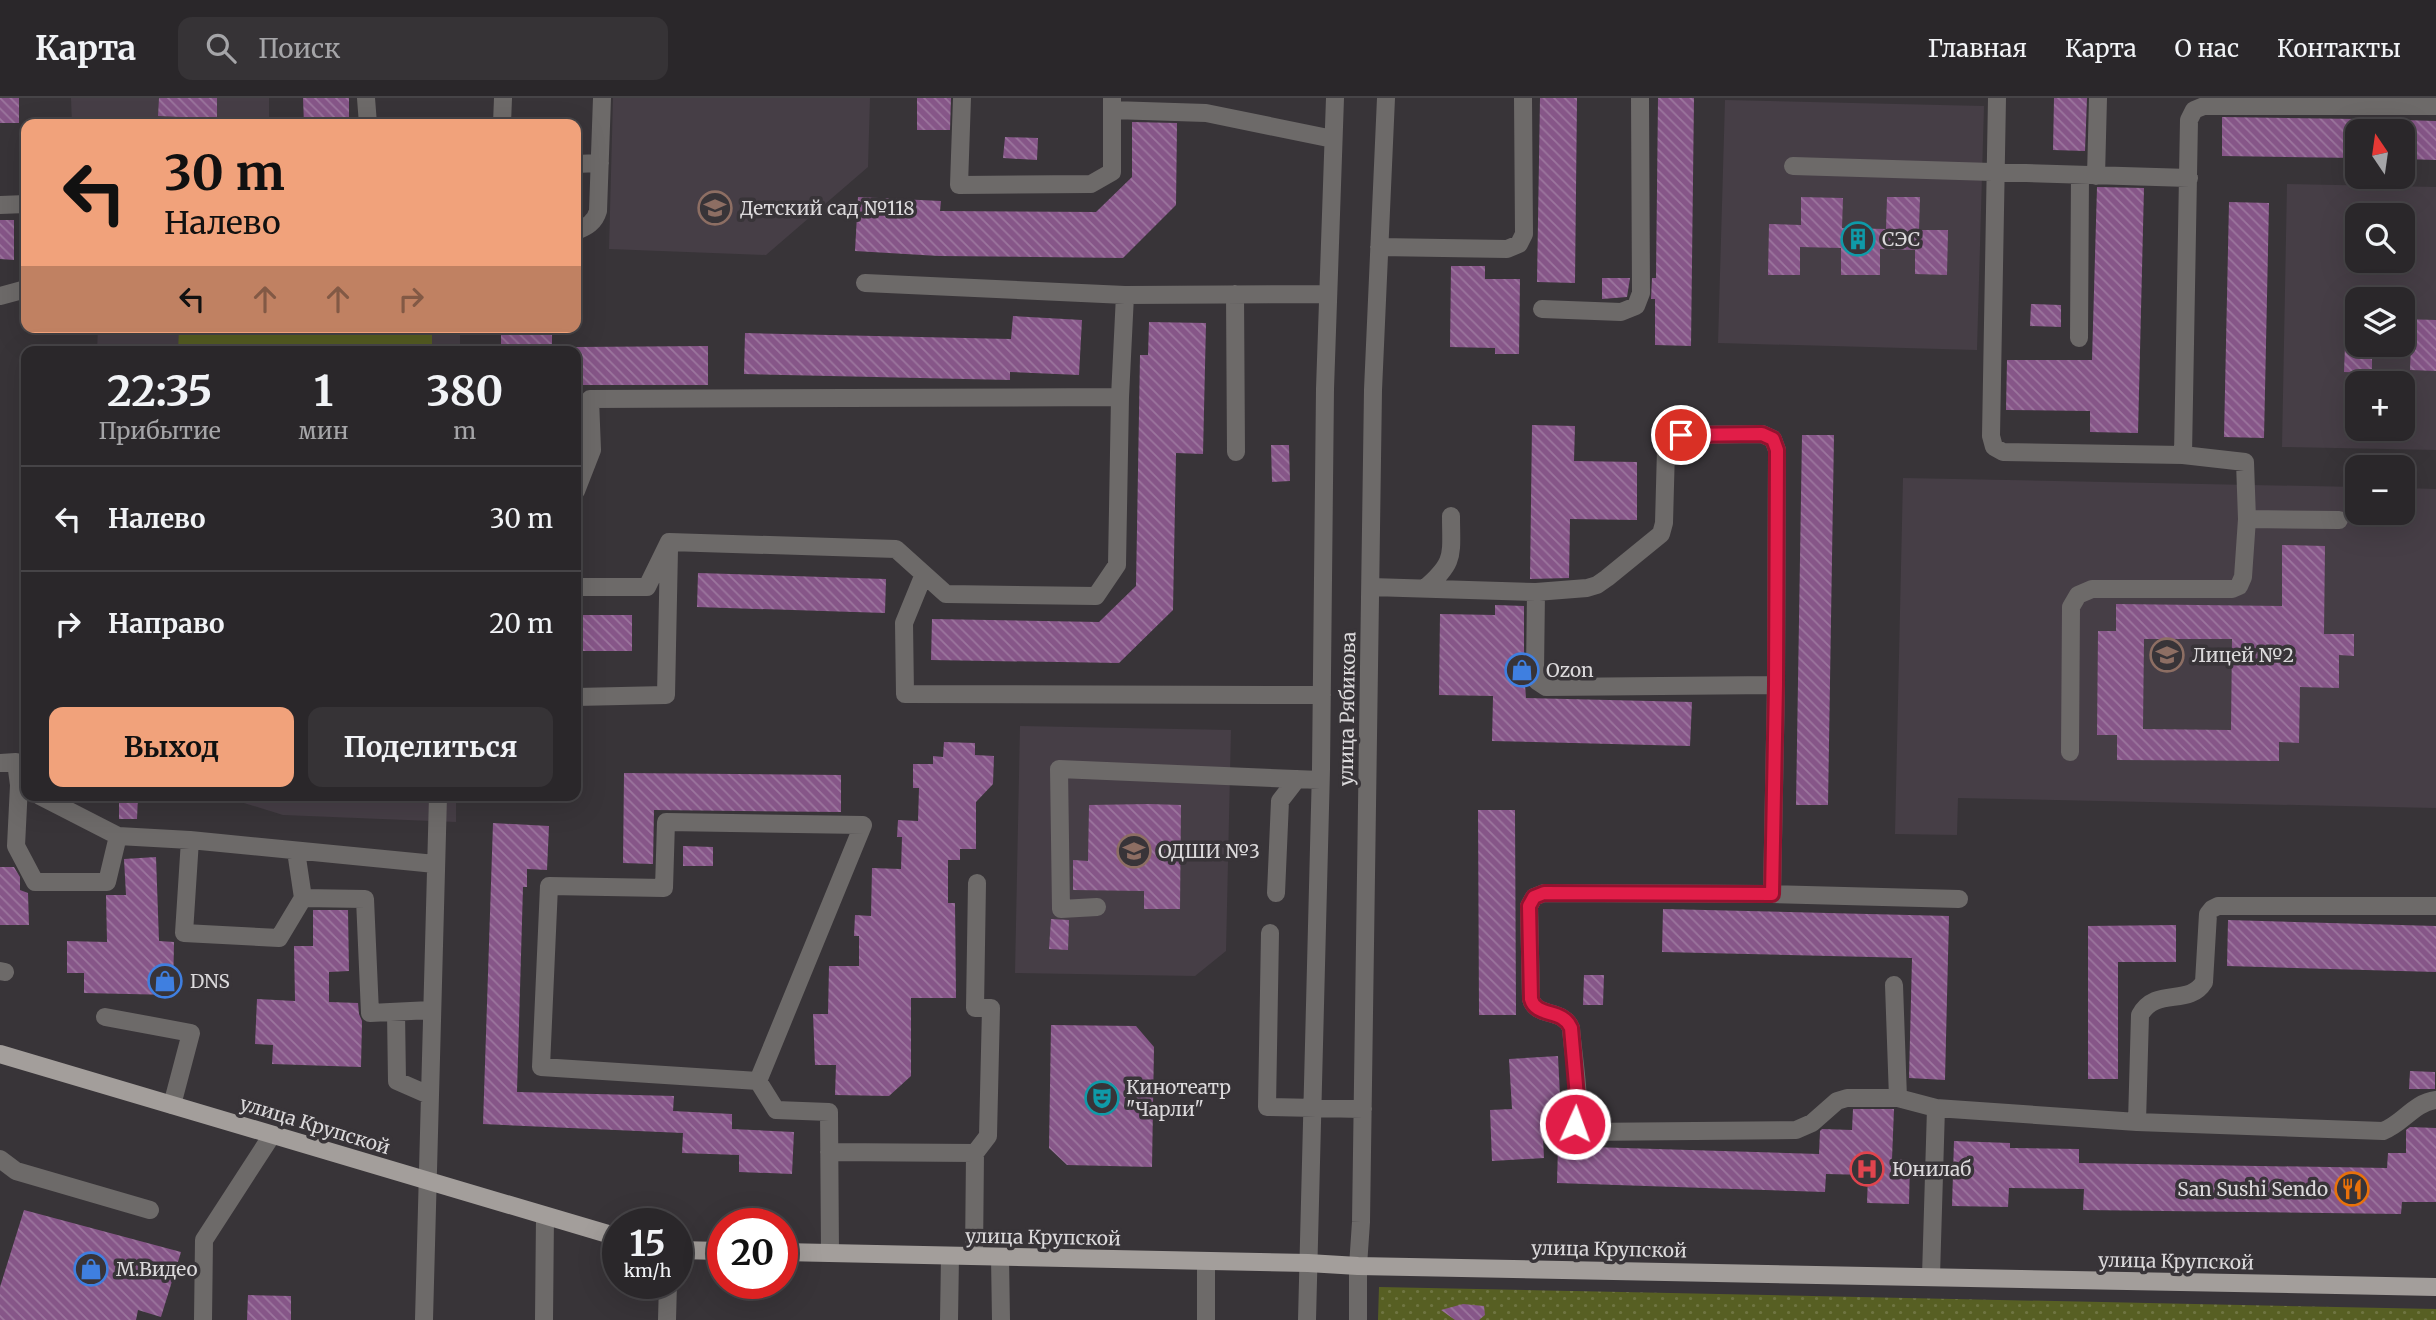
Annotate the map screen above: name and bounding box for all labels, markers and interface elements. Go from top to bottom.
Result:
search box [178,17,668,80]
text: Карта [35,28,136,69]
icon: search [202,29,240,67]
text: Поиск [258,32,341,65]
text: Главная [1928,33,2027,64]
text: Карта [2065,33,2137,64]
text: О нас [2175,33,2239,64]
text: Контакты [2277,33,2401,64]
north arrow [2345,119,2415,189]
map controls [2345,119,2415,525]
text: 30 m [164,142,285,203]
icon: left [49,147,140,238]
school or university icon: Детский сад №118 [696,189,734,227]
place label: Детский сад №118 [740,196,915,220]
text: Налево [164,203,281,243]
button: search [2345,203,2415,273]
building icon: СЭС [1839,220,1877,258]
place label: СЭС [1882,227,1920,251]
icon: left [173,280,211,318]
icon: ahead [246,280,284,318]
icon: ahead [319,280,357,318]
icon: right [392,280,430,318]
button: layers [2345,287,2415,357]
text: 22:35 [107,365,212,417]
text: 1 [314,365,333,417]
text: 380 [426,365,503,417]
button: + [2345,371,2415,441]
pin [1651,405,1711,465]
text: Прибытие [99,416,221,445]
text: мин [298,416,349,445]
text: m [453,416,476,445]
icon: arrive [1662,416,1700,454]
button: − [2345,455,2415,525]
icon: left [49,500,87,538]
text: Налево [108,502,206,535]
text: 30 m [490,502,553,535]
icon: right [49,605,87,643]
text: Направо [108,607,225,640]
text: 20 m [489,607,553,640]
street label: улица Рябикова [1334,632,1360,786]
school or university icon: Лицей №2 [2148,636,2186,674]
place label: Лицей №2 [2192,643,2294,667]
shop icon: Ozon [1503,651,1541,689]
place label: Ozon [1546,658,1594,682]
button: Выход [49,707,294,787]
button: Поделиться [308,707,553,787]
school or university icon: ОДШИ №3 [1115,832,1153,870]
place label: ОДШИ №3 [1158,839,1260,863]
shop icon: DNS [146,962,184,1000]
place label: DNS [190,969,230,993]
place label: Кинотеатр "Чарли" [1126,1075,1231,1121]
theatre icon: Кинотеатр "Чарли" [1083,1079,1121,1117]
position arrow [1538,1087,1612,1161]
street label: улица Крупской [237,1091,393,1159]
hospital icon: Юнилаб [1848,1150,1886,1188]
place label: Юнилаб [1892,1157,1971,1181]
restaurant icon: San Sushi Sendo [2333,1170,2371,1208]
place label: San Sushi Sendo [2177,1177,2328,1201]
speed limit sign: 20 [707,1208,798,1299]
text: 15 [630,1222,665,1266]
street label: улица Крупской [965,1224,1121,1250]
street label: улица Крупской [1531,1236,1687,1262]
street label: улица Крупской [2098,1248,2254,1274]
shop icon: М.Видео [72,1250,110,1288]
place label: М.Видео [116,1257,198,1281]
text: km/h [624,1259,671,1282]

